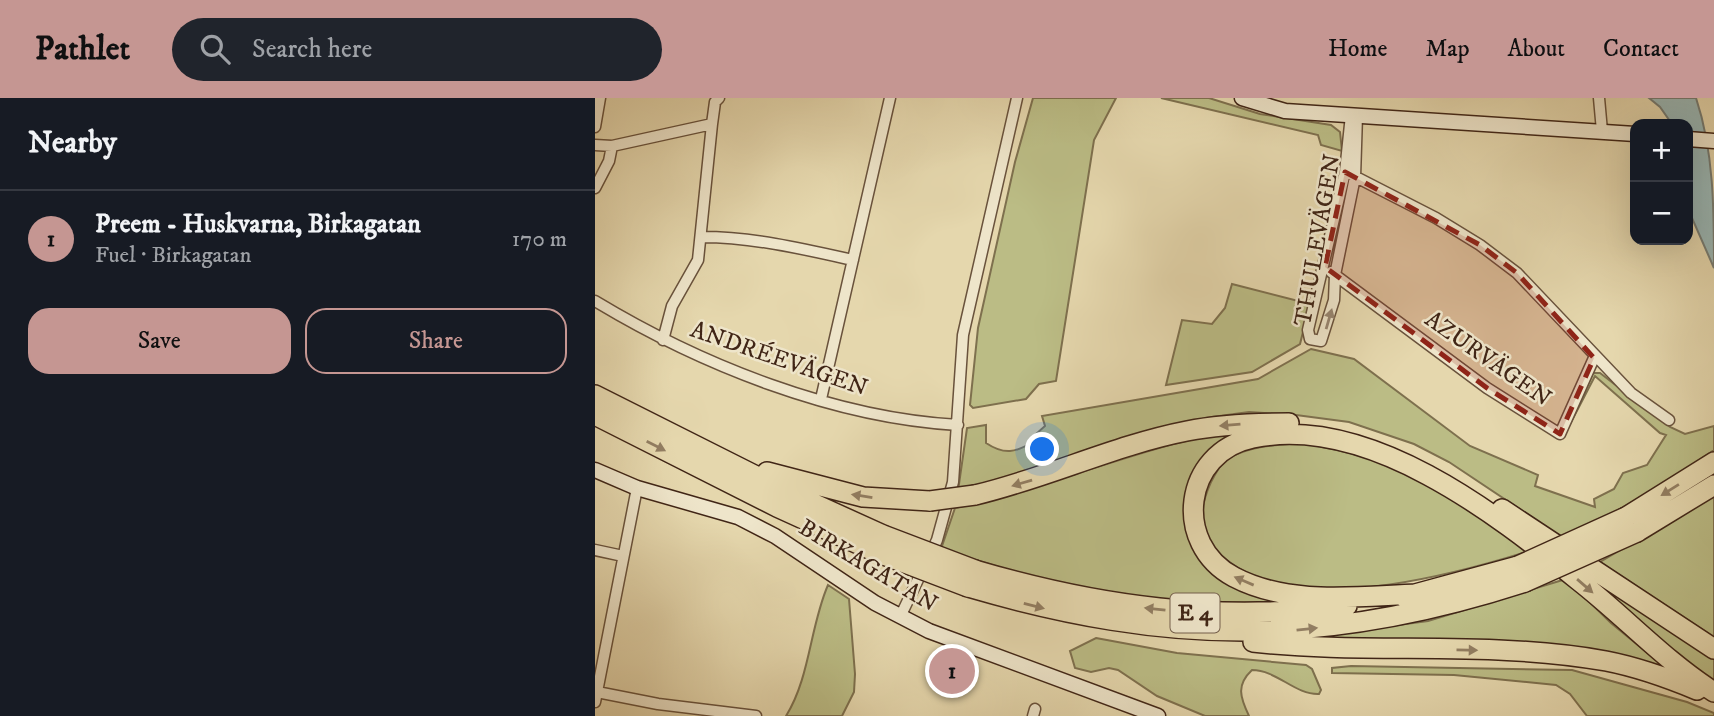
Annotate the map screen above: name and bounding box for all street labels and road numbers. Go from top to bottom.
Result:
street label: THULEVÄGEN [1288,152,1348,328]
street label: AZURVÄGEN [1419,304,1557,414]
street label: ANDRÉEVÄGEN [686,315,872,403]
street label: BIRKAGATAN [793,513,943,619]
road number: E 4 [1171,593,1219,632]

